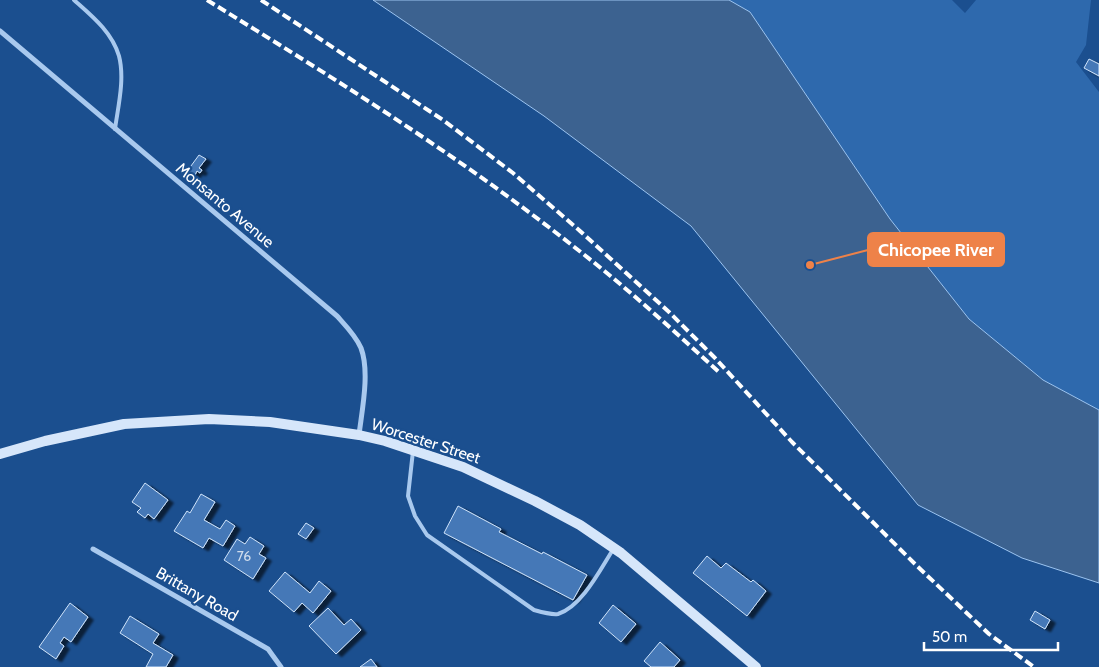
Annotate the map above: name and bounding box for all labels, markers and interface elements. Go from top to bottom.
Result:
street label: Monsanto Avenue [172,158,278,252]
callout: Chicopee River [868,233,1004,266]
text: Chicopee River [878,239,994,261]
street label: Worcester Street [369,414,483,468]
house number: 76 [237,547,251,565]
street label: Brittany Road [153,563,241,625]
scale bar [924,620,1058,652]
text: 50 m [932,628,967,646]

